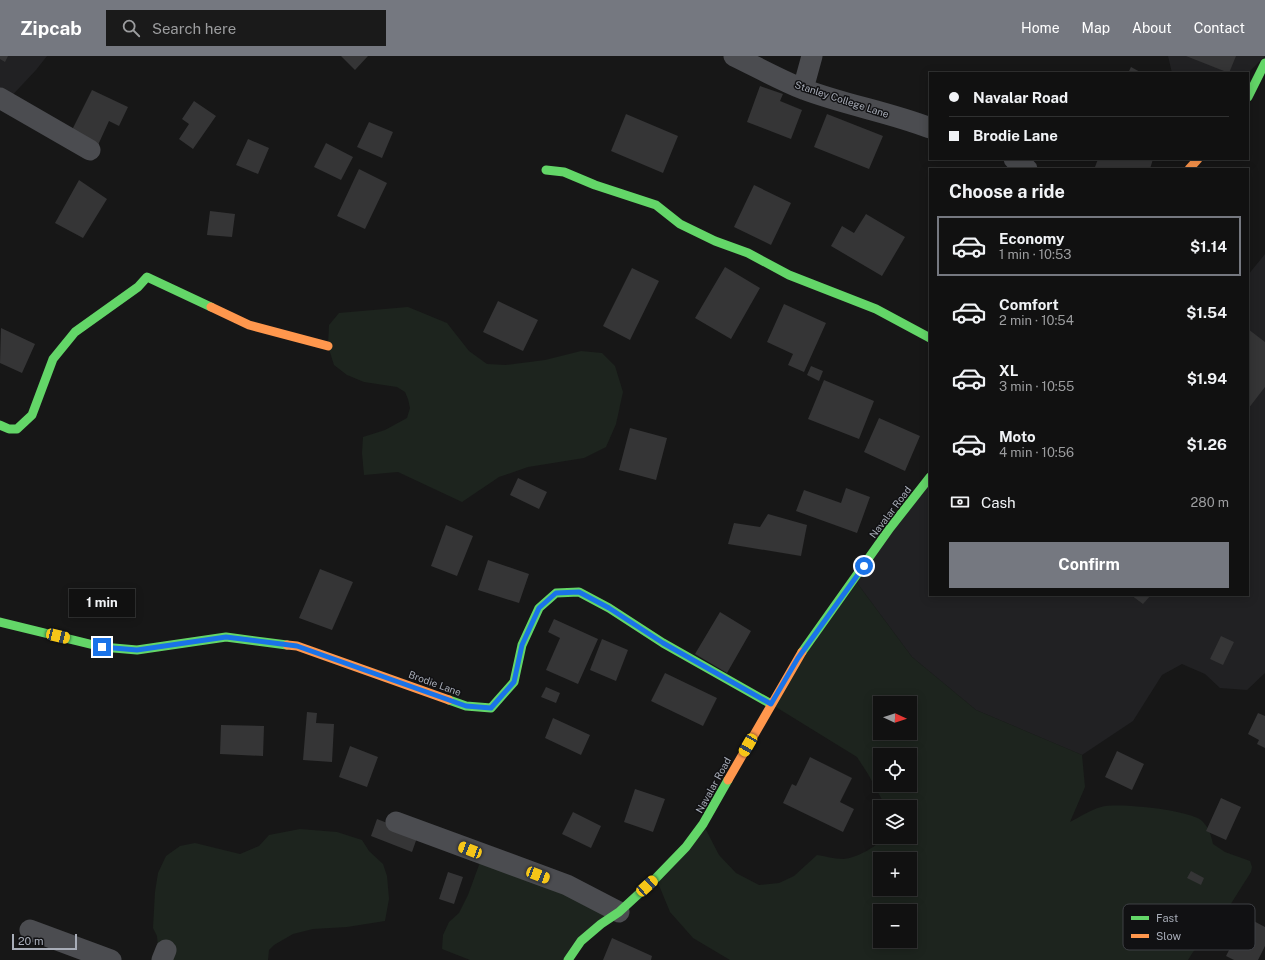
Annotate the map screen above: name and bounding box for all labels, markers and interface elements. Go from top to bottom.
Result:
search box [106,10,386,46]
text: Zipcab [20,17,82,39]
icon: search [120,17,142,39]
text: Search here [152,20,236,37]
text: Home [1021,20,1060,36]
text: Map [1082,20,1110,36]
text: About [1132,20,1172,36]
text: Contact [1194,20,1245,36]
street label: Stanley College Lane [793,78,891,120]
text: Navalar Road [973,89,1068,106]
text: Brodie Lane [973,127,1058,144]
text: Choose a ride [949,181,1065,202]
icon: car [951,228,987,264]
text: Economy [999,230,1064,247]
text: $1.14 [1190,238,1227,255]
text: 1 min · 10:53 [999,247,1071,262]
icon: car [951,294,987,330]
text: Comfort [999,296,1059,313]
text: $1.54 [1186,304,1227,321]
text: 2 min · 10:54 [999,313,1074,328]
icon: car [951,360,987,396]
text: XL [999,362,1018,379]
text: $1.94 [1187,370,1227,387]
text: 3 min · 10:55 [999,379,1074,394]
icon: car [951,426,987,462]
text: Moto [999,428,1036,445]
text: $1.26 [1187,436,1227,453]
text: 4 min · 10:56 [999,445,1074,460]
street label: Navalar Road [867,484,913,540]
icon: cash [949,491,971,513]
text: Cash [981,494,1016,511]
text: 280 m [1191,495,1229,510]
button: Confirm [949,542,1229,588]
route start [855,557,873,575]
callout: 1 min [69,589,135,617]
text: 1 min [86,595,118,610]
car [45,627,71,645]
route end [93,638,111,656]
street label: Brodie Lane [407,668,463,698]
north arrow [873,696,917,740]
map controls [873,696,917,948]
car [737,732,759,758]
button: locate [873,748,917,792]
street label: Navalar Road [693,755,733,815]
button: layers [873,800,917,844]
car [457,840,483,860]
button: + [873,852,917,896]
car [525,865,551,885]
car [634,874,660,898]
button: − [873,904,917,948]
legend [1123,904,1255,950]
text: Fast [1156,912,1178,924]
text: Slow [1156,930,1182,942]
scale bar [12,932,77,951]
text: 20 m [18,935,43,947]

